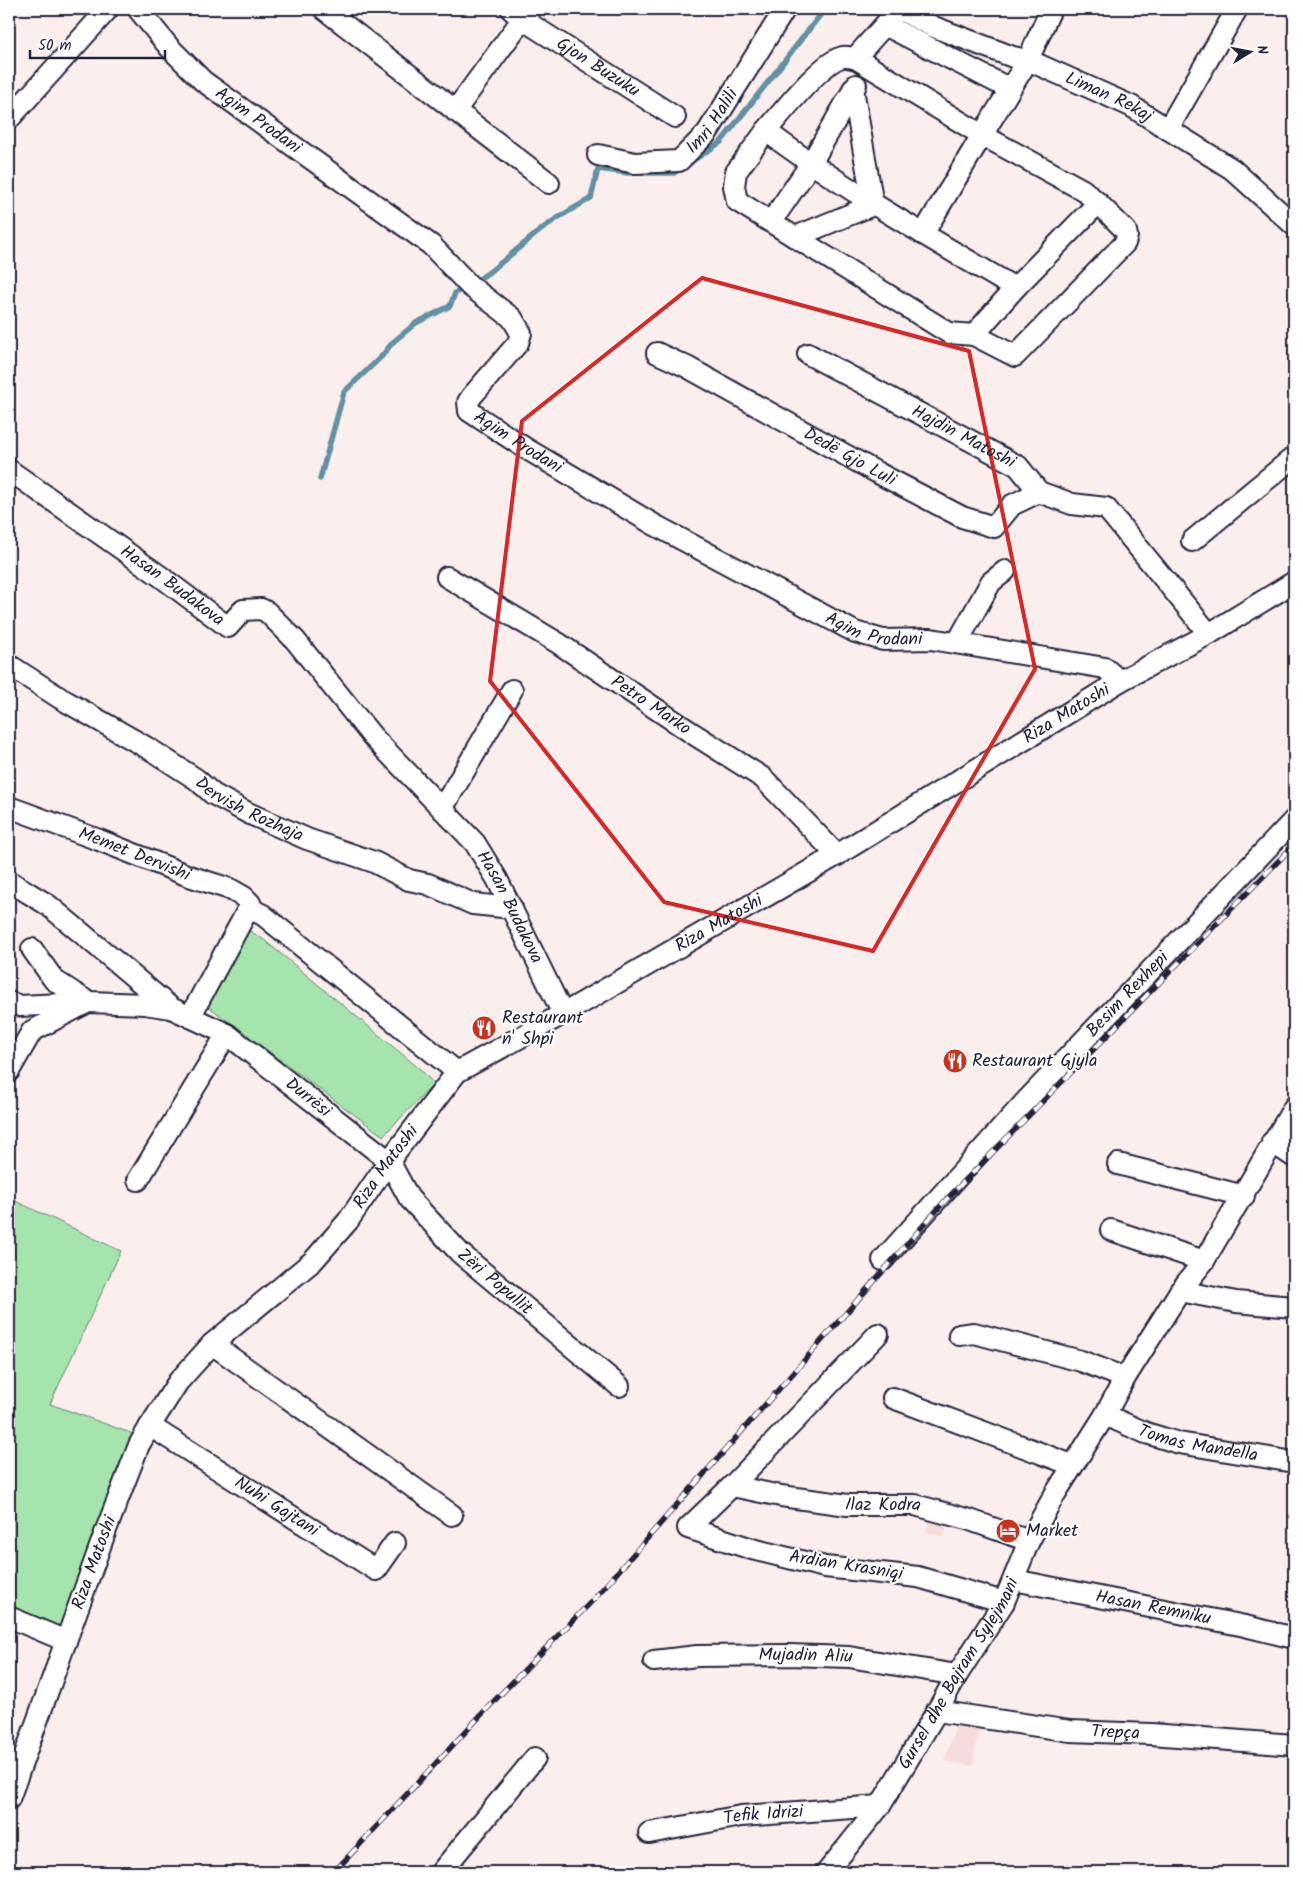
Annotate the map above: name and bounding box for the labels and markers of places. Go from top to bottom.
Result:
place label: Restaurant n' Shpi [502,1004,584,1054]
restaurant icon: Restaurant n' Shpi [471,1015,497,1041]
place label: Restaurant Gjyla [972,1047,1097,1076]
restaurant icon: Restaurant Gjyla [942,1048,968,1074]
place label: Market [1026,1517,1079,1546]
hotel icon: Market [995,1518,1021,1544]

